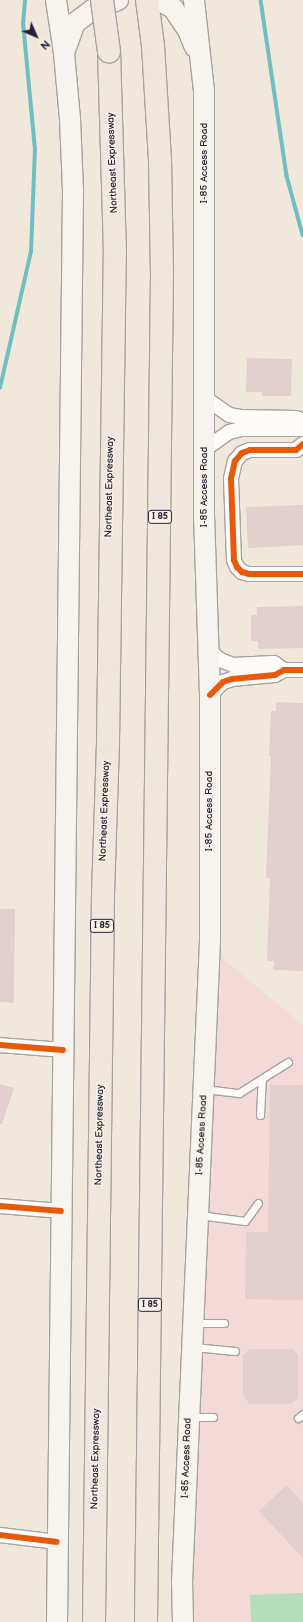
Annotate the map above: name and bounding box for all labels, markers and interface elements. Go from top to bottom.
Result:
north arrow [16,16,56,56]
text: N [37,37,52,52]
street label: Northeast Expressway [105,112,121,214]
street label: I-85 Access Road [199,123,211,203]
street label: Northeast Expressway [103,436,117,538]
street label: I-85 Access Road [199,447,211,527]
road number: I 85 [147,510,173,524]
street label: Northeast Expressway [97,760,113,862]
street label: I-85 Access Road [204,771,216,851]
road number: I 85 [89,919,115,933]
street label: Northeast Expressway [93,1084,107,1186]
street label: I-85 Access Road [194,1095,210,1175]
road number: I 85 [137,1298,163,1312]
street label: Northeast Expressway [89,1408,103,1510]
street label: I-85 Access Road [180,1418,194,1498]

